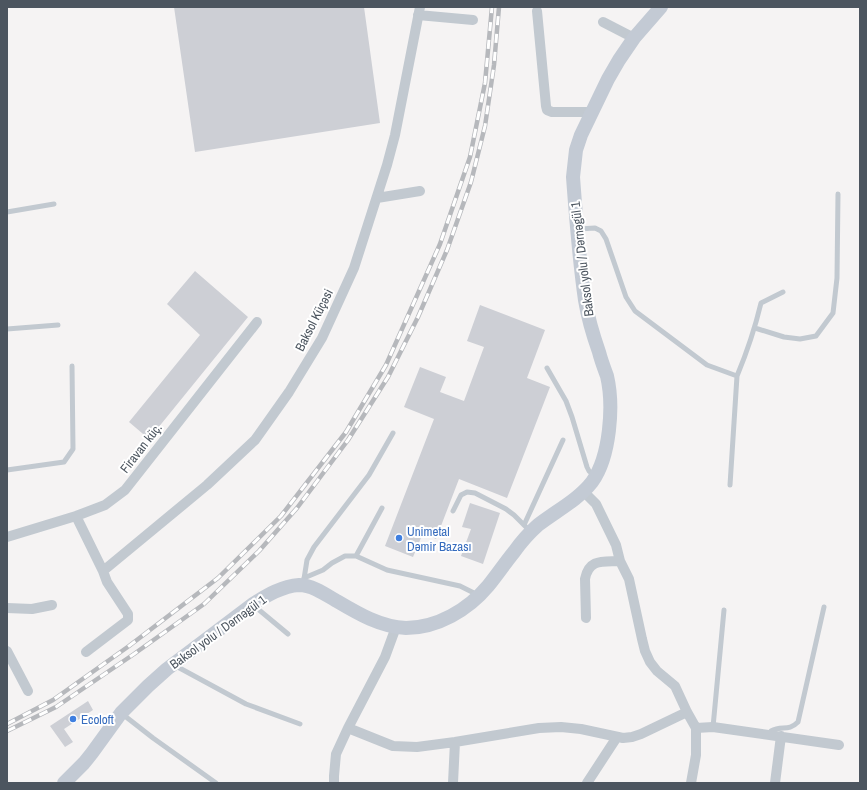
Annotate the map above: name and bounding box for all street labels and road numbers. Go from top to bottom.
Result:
street label: Baksol yolu / Dərnəgül 1 [567,201,597,317]
street label: Baksol Küçəsi [291,286,337,354]
street label: Firavan küç. [116,420,166,476]
street label: Baksol yolu / Dərnəgül 1 [166,591,270,673]

